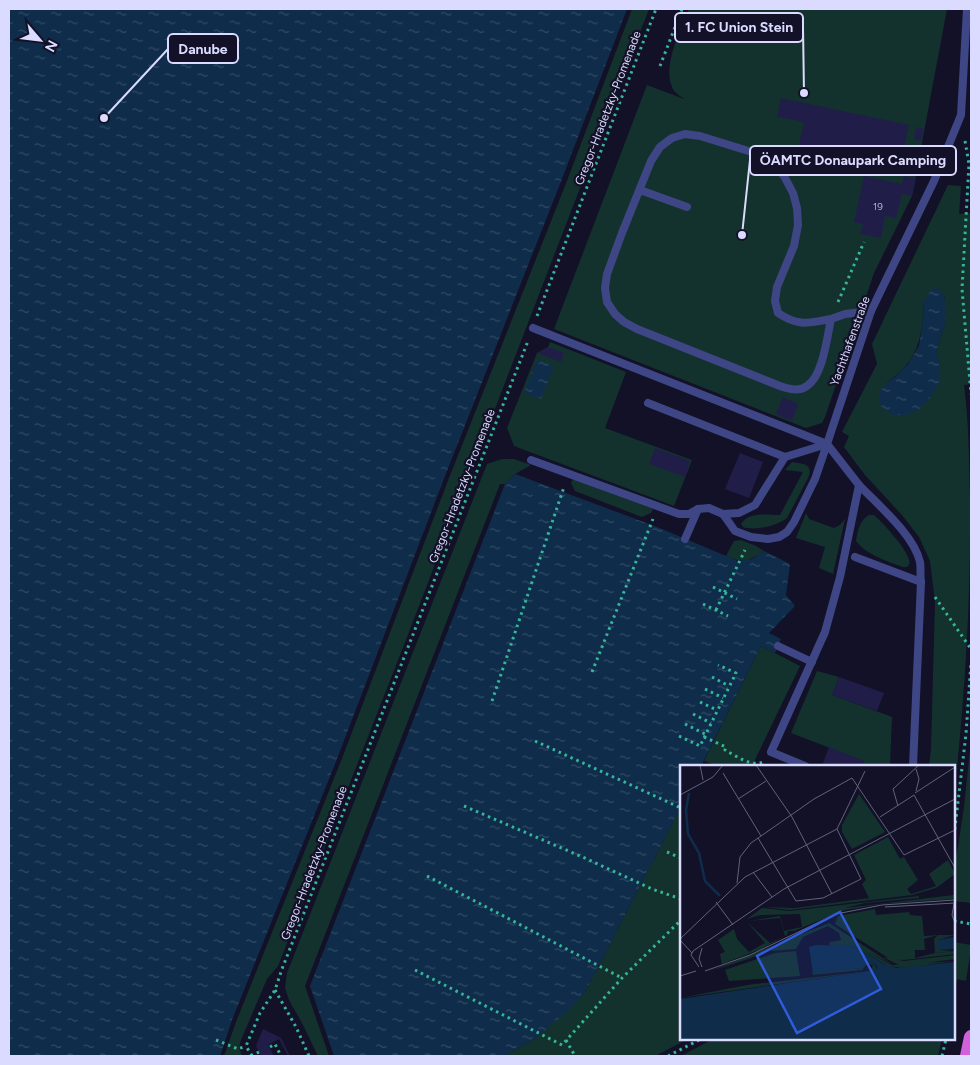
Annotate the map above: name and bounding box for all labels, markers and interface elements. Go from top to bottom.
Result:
callout: 1. FC Union Stein [675,13,803,42]
north arrow [15,15,65,65]
text: 1. FC Union Stein [685,19,793,36]
street label: Gregor-Hradetzky-Promenade [572,28,644,187]
callout: Danube [168,34,238,63]
text: N [41,37,61,55]
text: Danube [178,41,228,58]
callout: ÖAMTC Donaupark Camping [750,146,956,175]
text: ÖAMTC Donaupark Camping [760,152,946,169]
house number: 19 [873,200,883,213]
street label: Yachthafenstraße [827,294,873,388]
street label: Gregor-Hradetzky-Promenade [426,406,498,565]
inset map [680,765,955,1040]
street label: Gregor-Hradetzky-Promenade [278,783,350,942]

